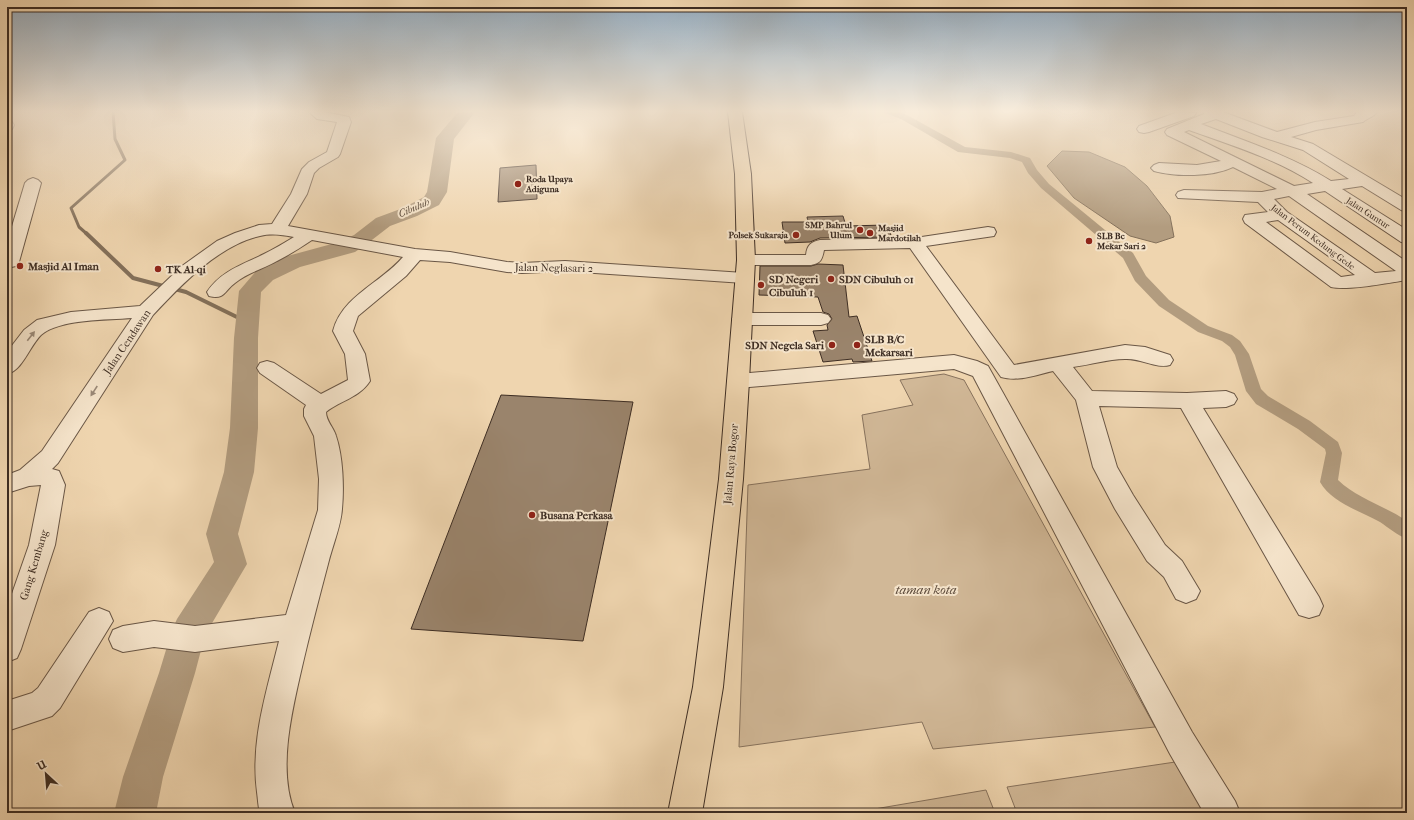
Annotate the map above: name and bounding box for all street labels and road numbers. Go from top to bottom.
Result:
street label: Jalan Guntur [1344,195,1392,231]
street label: Jalan Perum Kedung Gede [1268,202,1357,272]
street label: Jalan Neglasari 2 [514,261,594,275]
street label: Jalan Cendawan [100,307,154,378]
street label: Jalan Raya Bogor [721,423,741,506]
street label: Gang Kembang [17,528,51,602]

